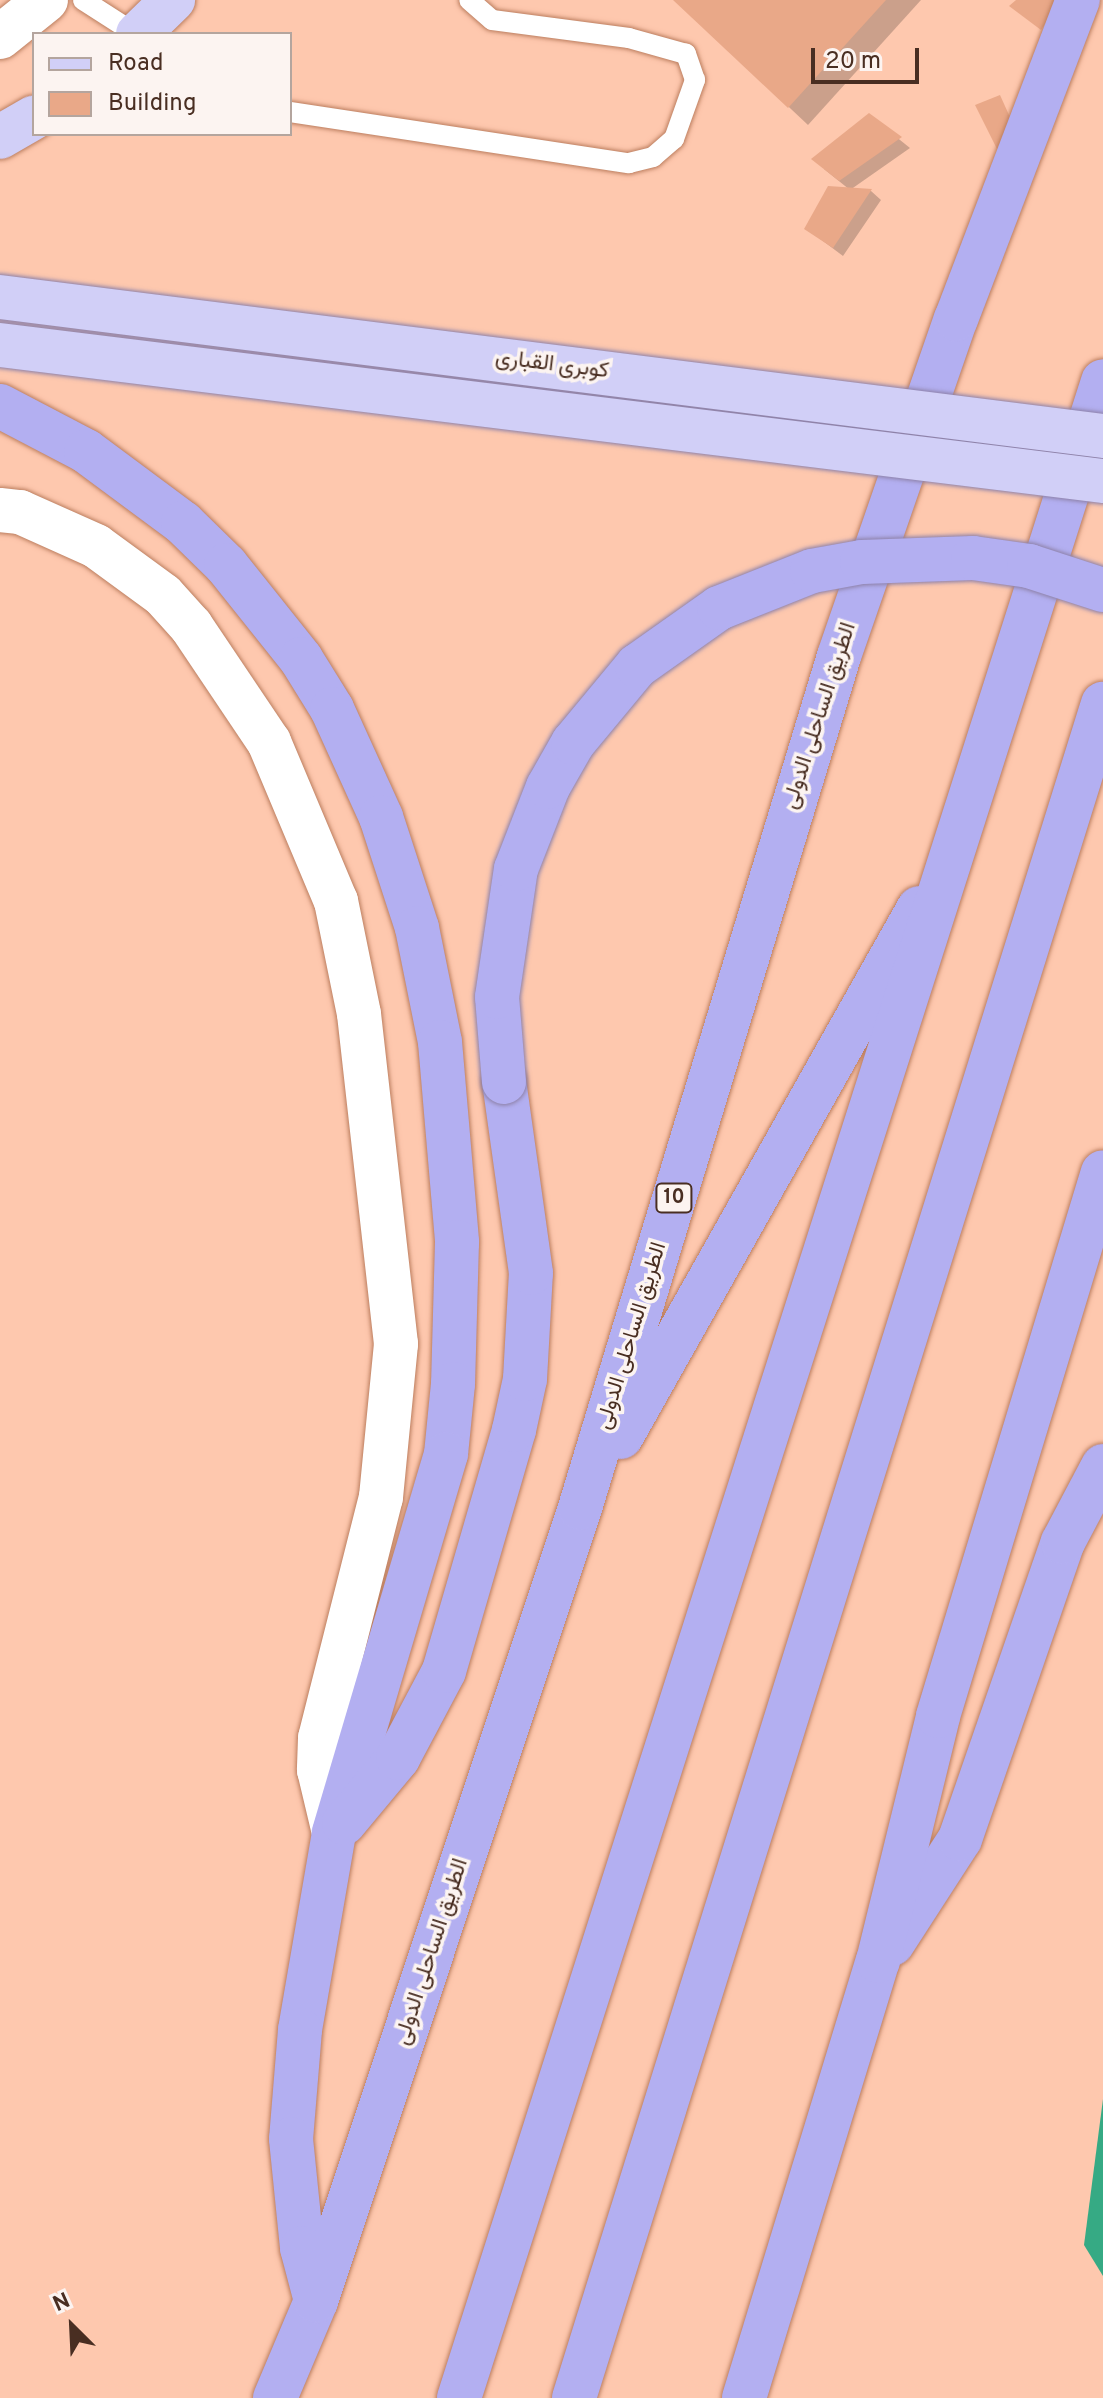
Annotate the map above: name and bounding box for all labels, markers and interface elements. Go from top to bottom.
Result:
legend [32,32,292,136]
scale bar [815,32,923,82]
text: 20 m [825,47,881,77]
text: Road [108,49,164,79]
text: Building [108,89,197,119]
street label: كوبرى القبارى [494,345,610,385]
street label: الطريق الساحلى الدولى [777,620,863,812]
road number: 10 [654,1182,694,1214]
street label: الطريق الساحلى الدولى [591,1239,673,1433]
street label: الطريق الساحلى الدولى [389,1856,475,2048]
north arrow [32,2286,112,2366]
text: N [49,2288,75,2319]

